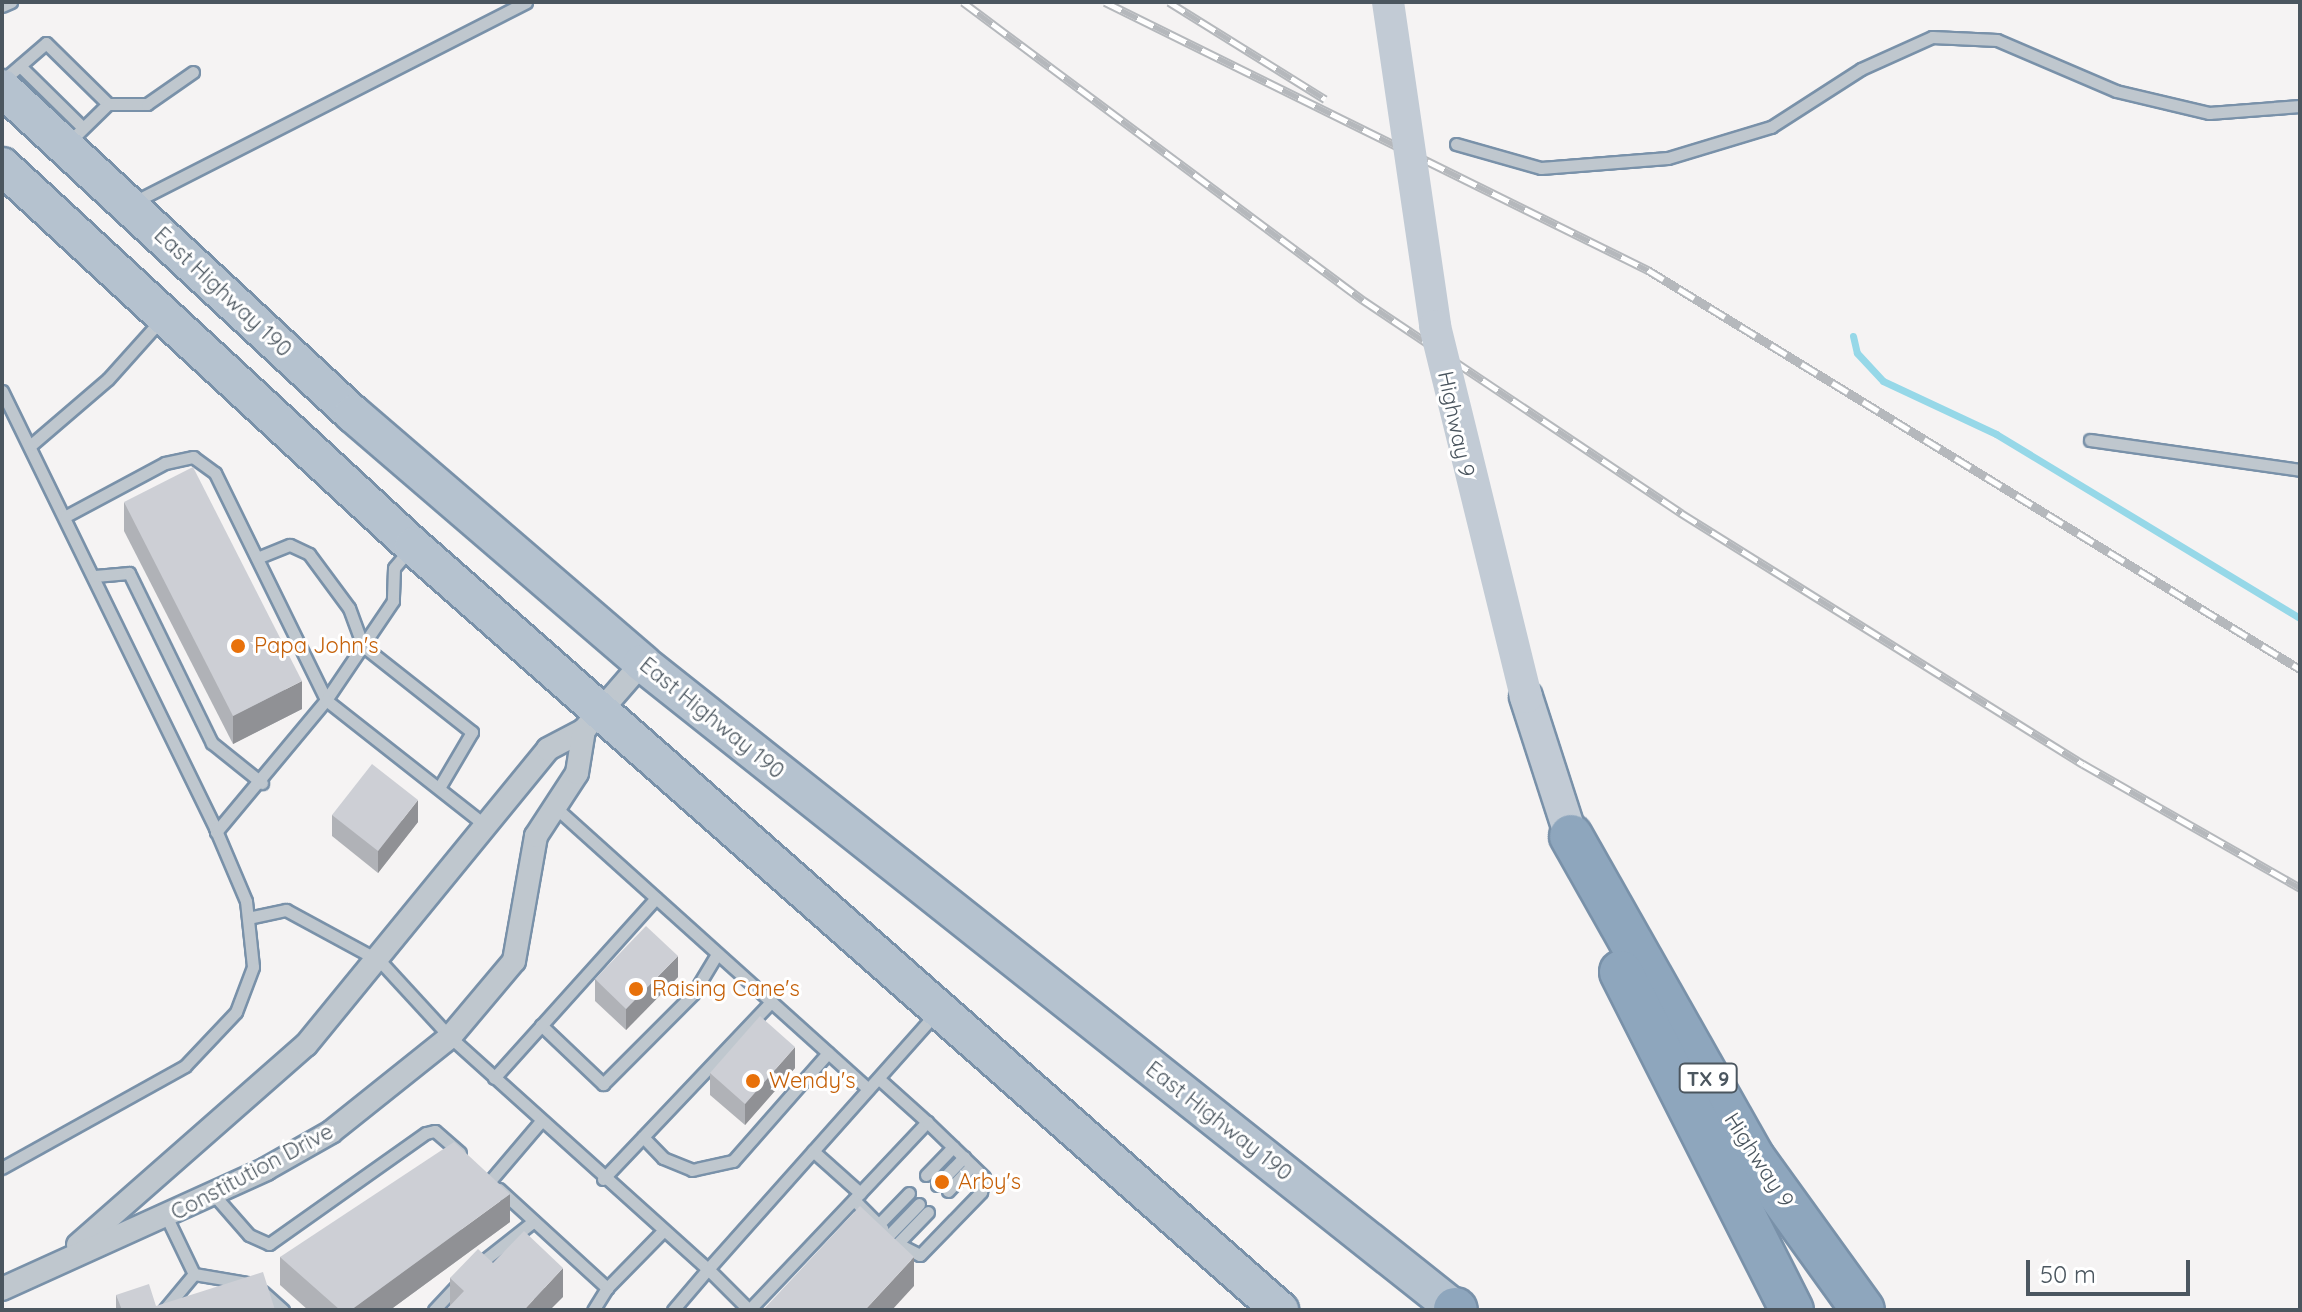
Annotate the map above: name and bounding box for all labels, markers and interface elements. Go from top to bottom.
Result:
street label: East Highway 190 [149,222,297,362]
street label: Highway 9 [1432,369,1480,479]
place label: Papa John's [254,633,379,659]
marker: Papa John's [229,637,247,655]
street label: East Highway 190 [634,652,790,784]
place label: Raising Cane's [652,976,800,1002]
marker: Raising Cane's [627,980,645,998]
street label: East Highway 190 [1141,1056,1297,1186]
road number: TX 9 [1678,1062,1738,1094]
place label: Wendy's [769,1068,855,1094]
marker: Wendy's [744,1072,762,1090]
street label: Highway 9 [1719,1108,1799,1212]
street label: Constitution Drive [166,1118,338,1226]
place label: Arby's [958,1169,1021,1195]
marker: Arby's [933,1173,951,1191]
scale bar [2030,1244,2194,1294]
text: 50 m [2040,1259,2096,1289]

